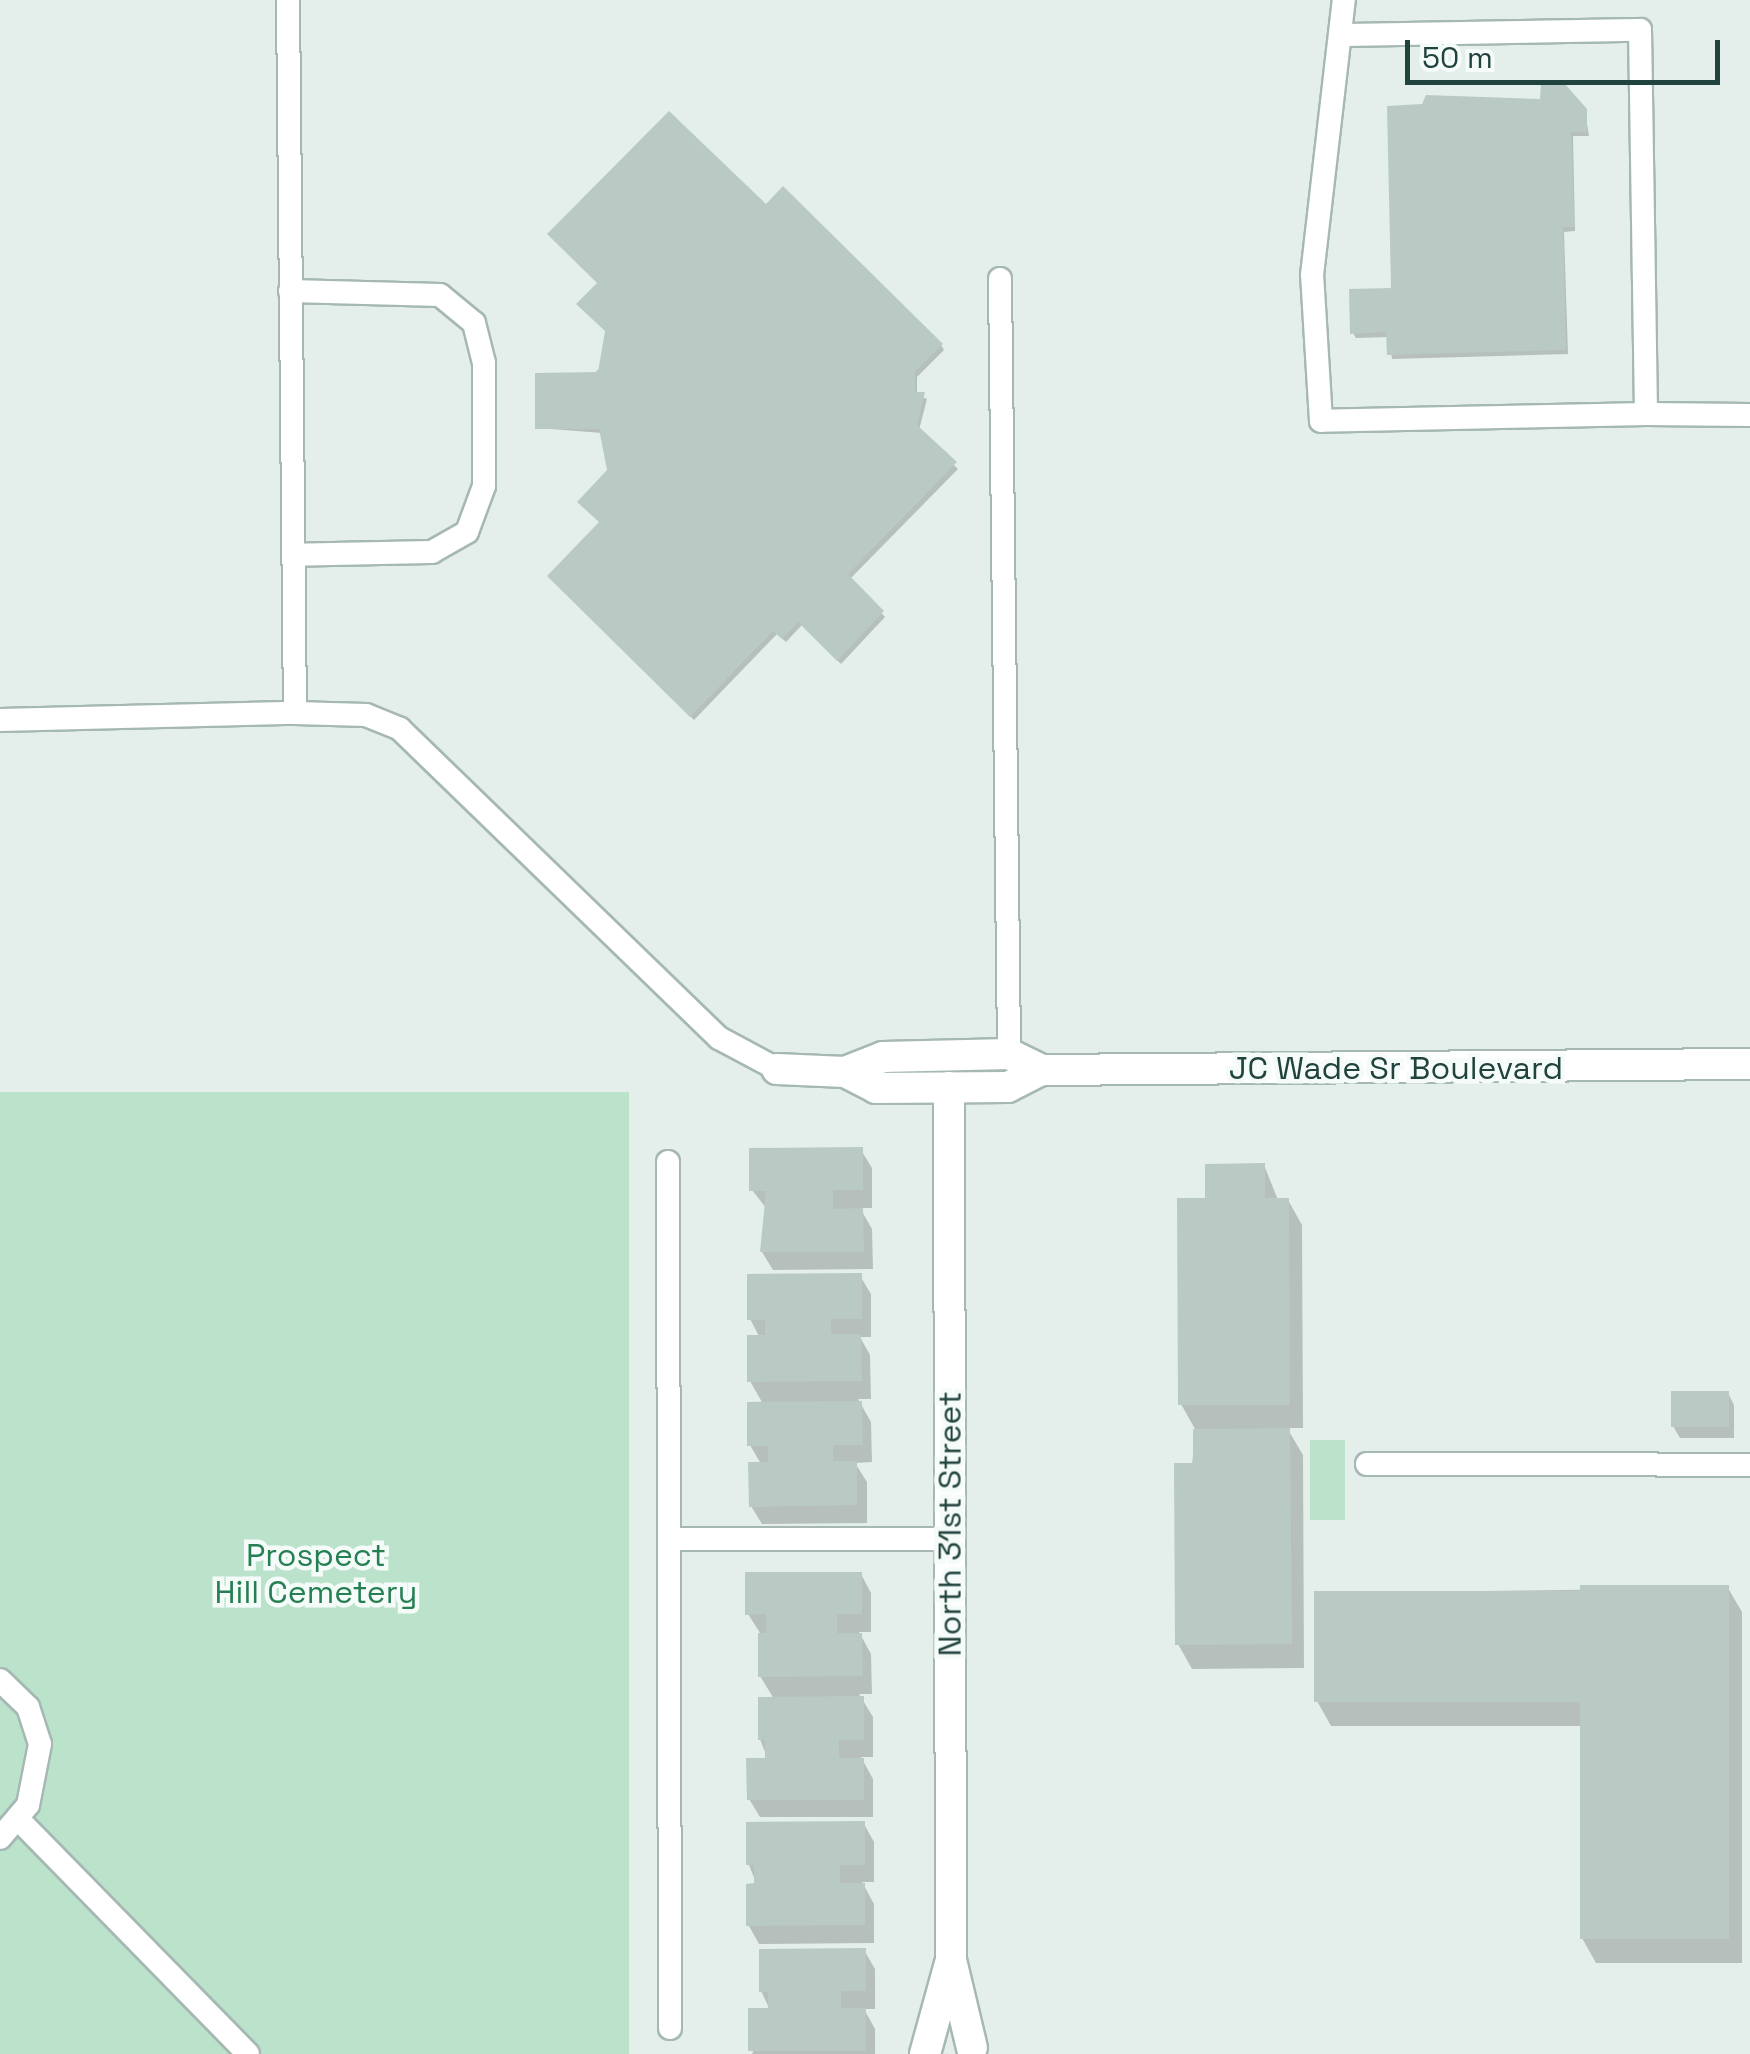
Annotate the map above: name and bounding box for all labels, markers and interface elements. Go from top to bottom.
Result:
scale bar [1410,20,1725,82]
text: 50 m [1422,38,1493,77]
street label: JC Wade Sr Boulevard [1229,1049,1563,1087]
street label: North 31st Street [931,1391,969,1657]
park label: Prospect Hill Cemetery [215,1537,417,1612]

